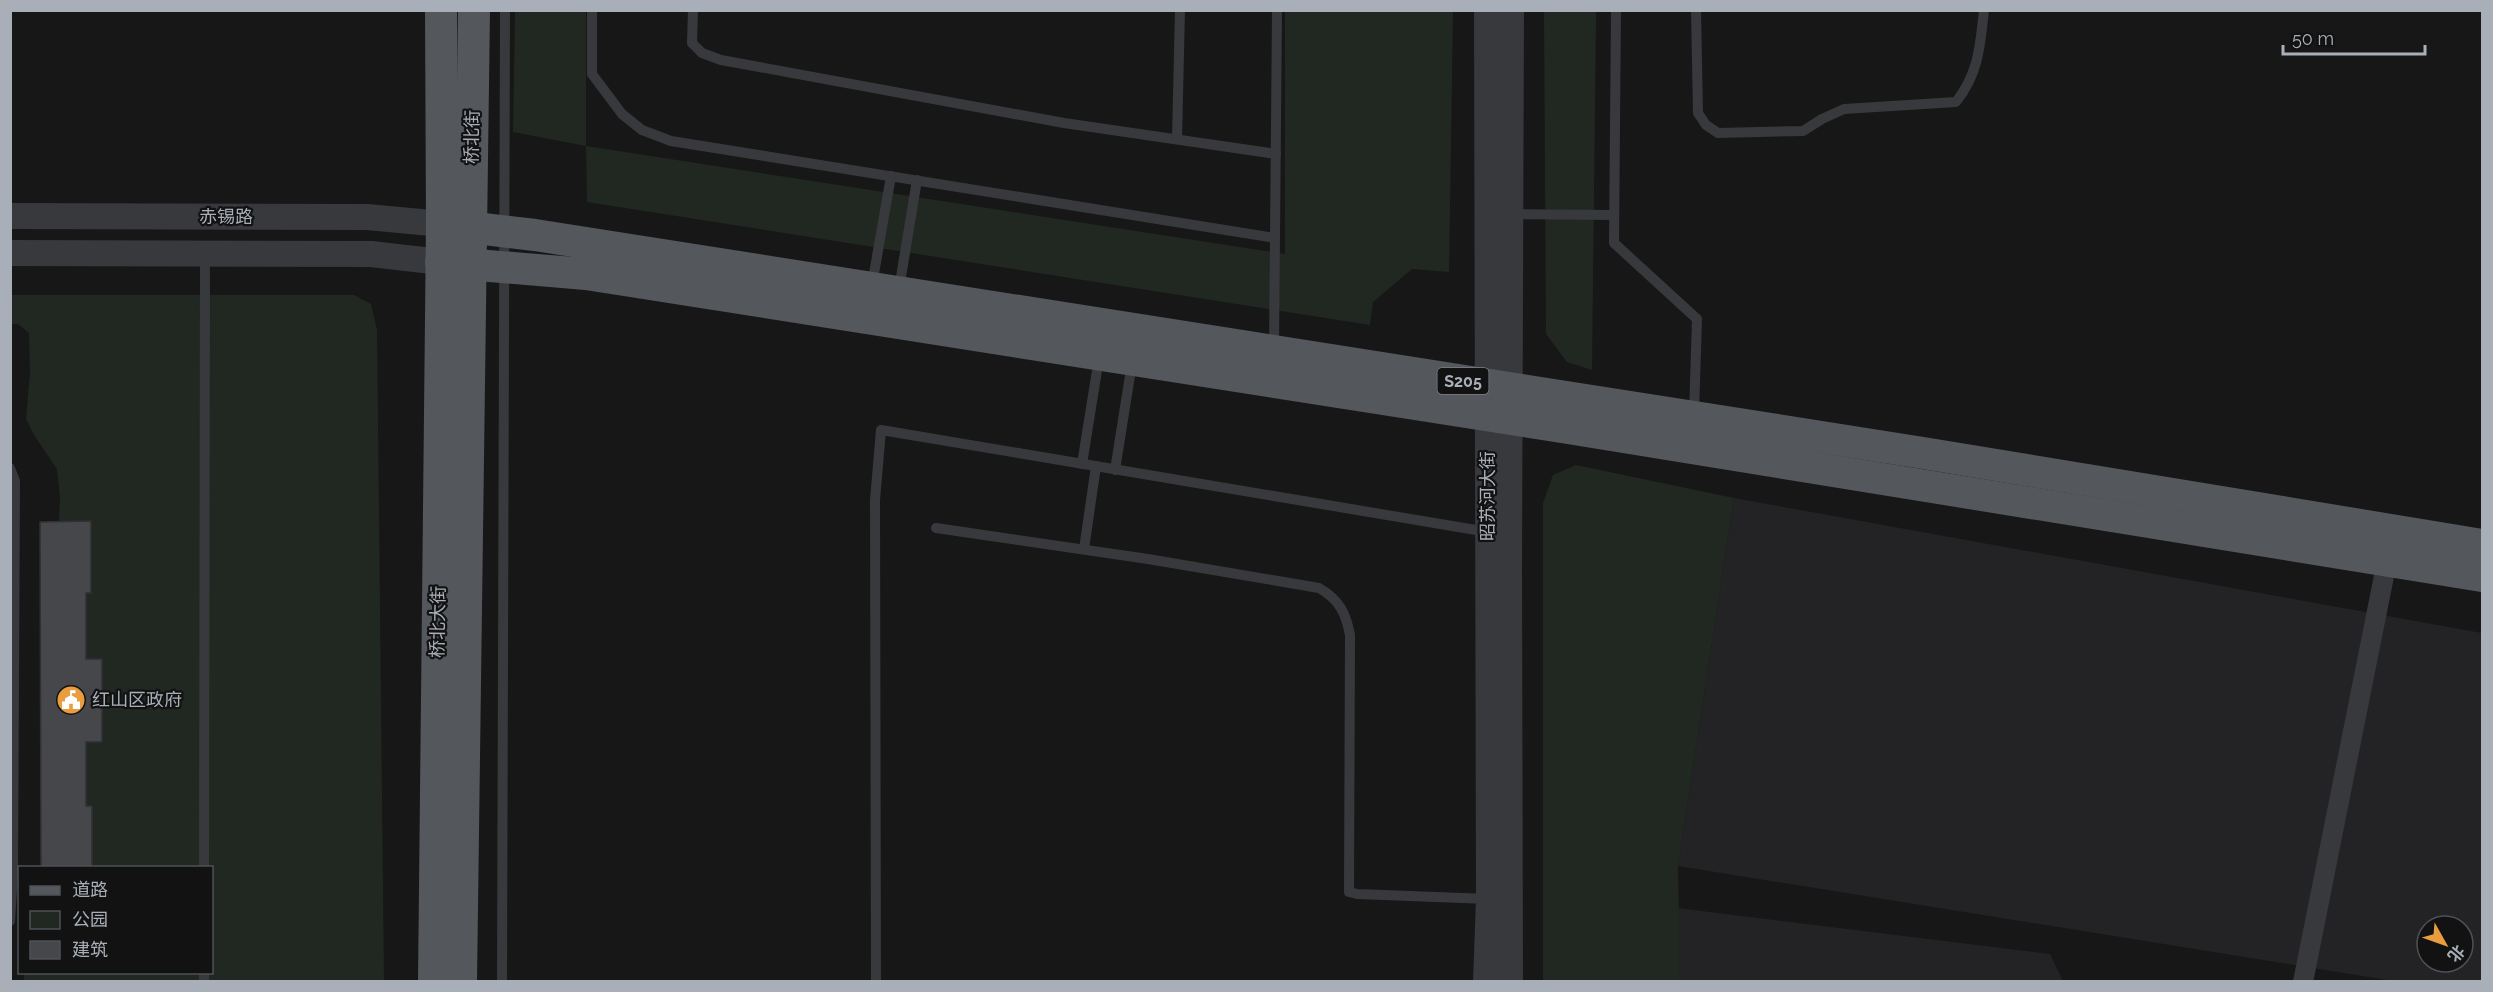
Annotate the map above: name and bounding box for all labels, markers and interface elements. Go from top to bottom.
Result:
scale bar [2283,18,2426,56]
text: 50 m [2292,28,2334,49]
street label: 桥北街 [461,110,482,164]
street label: 赤锡路 [199,206,253,227]
road number: S205 [1438,368,1488,394]
street label: 昭苏河大街 [1477,451,1498,541]
street label: 桥北大街 [426,586,449,658]
public building icon: 红山区政府 [55,684,87,716]
place label: 红山区政府 [92,689,182,710]
legend [18,866,213,974]
text: 道路 [72,879,108,900]
text: 公园 [72,909,108,930]
north arrow [2415,914,2475,974]
text: 建筑 [72,939,108,960]
text: 北 [2444,941,2469,966]

